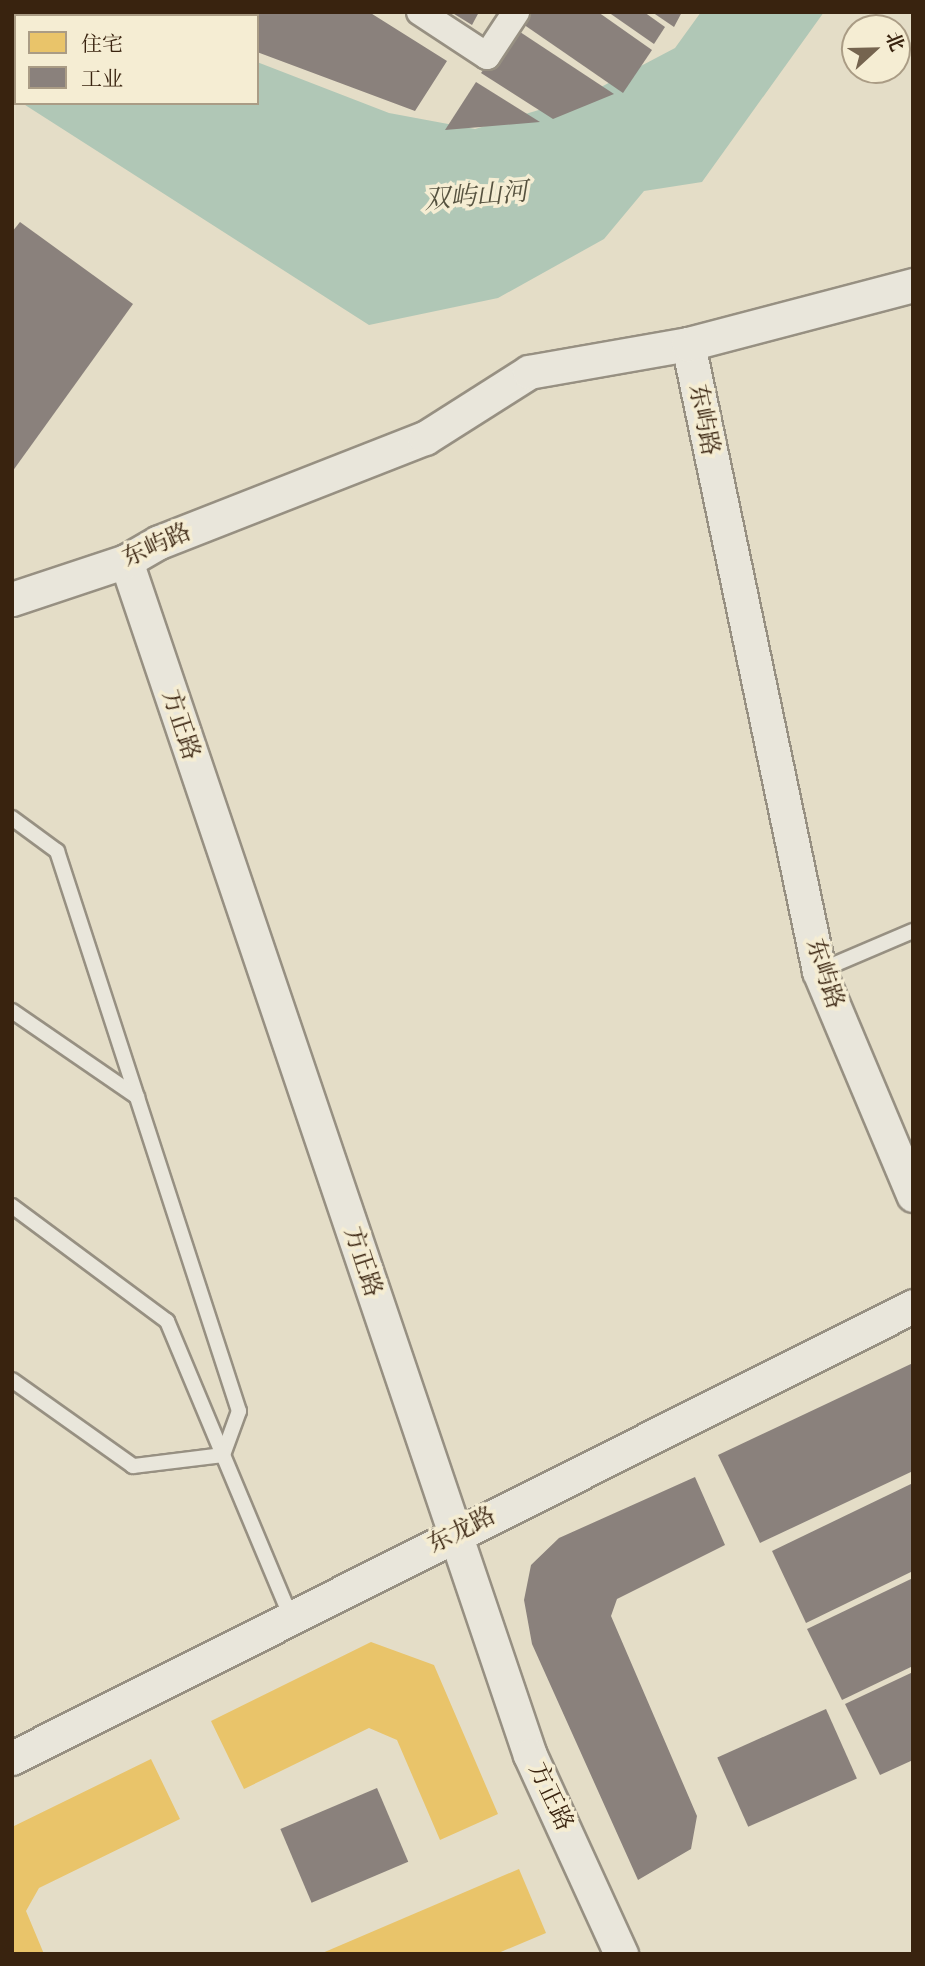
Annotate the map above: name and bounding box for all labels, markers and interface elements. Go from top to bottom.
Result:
legend [14,14,259,105]
north arrow [841,14,911,84]
text: 北 [879,29,908,55]
text: 住宅 [81,32,123,59]
text: 工业 [81,67,123,94]
water label: 双屿山河 [423,177,529,217]
street label: 东屿路 [682,382,724,458]
street label: 东屿路 [118,518,196,574]
street label: 方正路 [155,686,205,764]
street label: 东屿路 [799,935,849,1013]
street label: 方正路 [337,1223,387,1301]
street label: 东龙路 [423,1502,501,1560]
street label: 方正路 [522,1758,578,1836]

